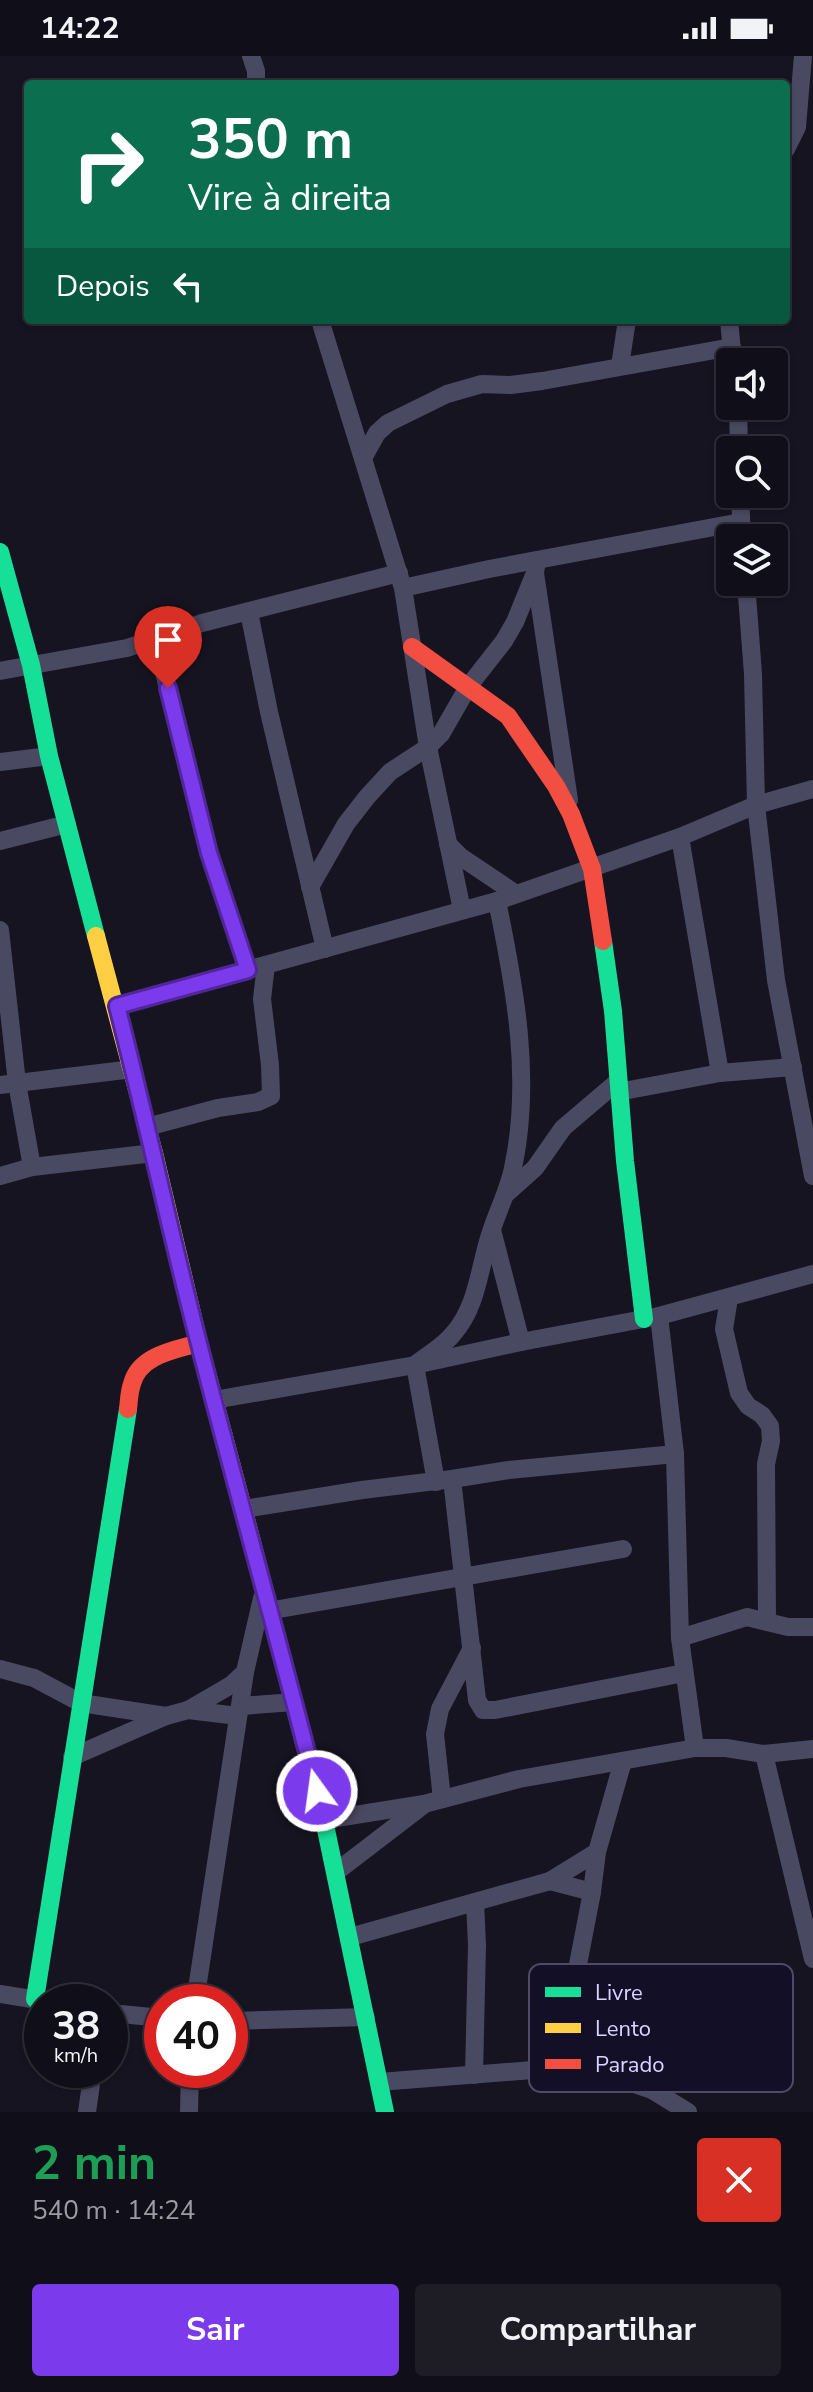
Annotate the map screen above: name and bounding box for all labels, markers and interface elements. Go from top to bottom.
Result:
text: 14:22 [40,8,119,49]
text: 350 m [188,101,353,178]
icon: right [56,112,160,216]
text: Vire à direita [188,174,392,223]
icon: left [166,264,210,308]
text: Depois [56,266,150,307]
map controls [716,348,788,596]
button: sound [716,348,788,420]
button: search [716,436,788,508]
button: layers [716,524,788,596]
pin [134,606,202,688]
icon: arrive [146,618,190,662]
position arrow [275,1749,359,1833]
legend [529,1964,793,2092]
text: Livre [595,1978,643,2008]
speed limit sign: 40 [144,1984,248,2088]
text: 38 [52,1999,100,2053]
text: Lento [595,2014,651,2044]
text: km/h [54,2042,98,2069]
text: Parado [595,2050,665,2080]
text: 2 min [32,2130,156,2196]
button: close [697,2138,781,2222]
text: 540 m · 14:24 [32,2193,195,2228]
button: Sair [32,2284,399,2376]
button: Compartilhar [415,2284,781,2376]

